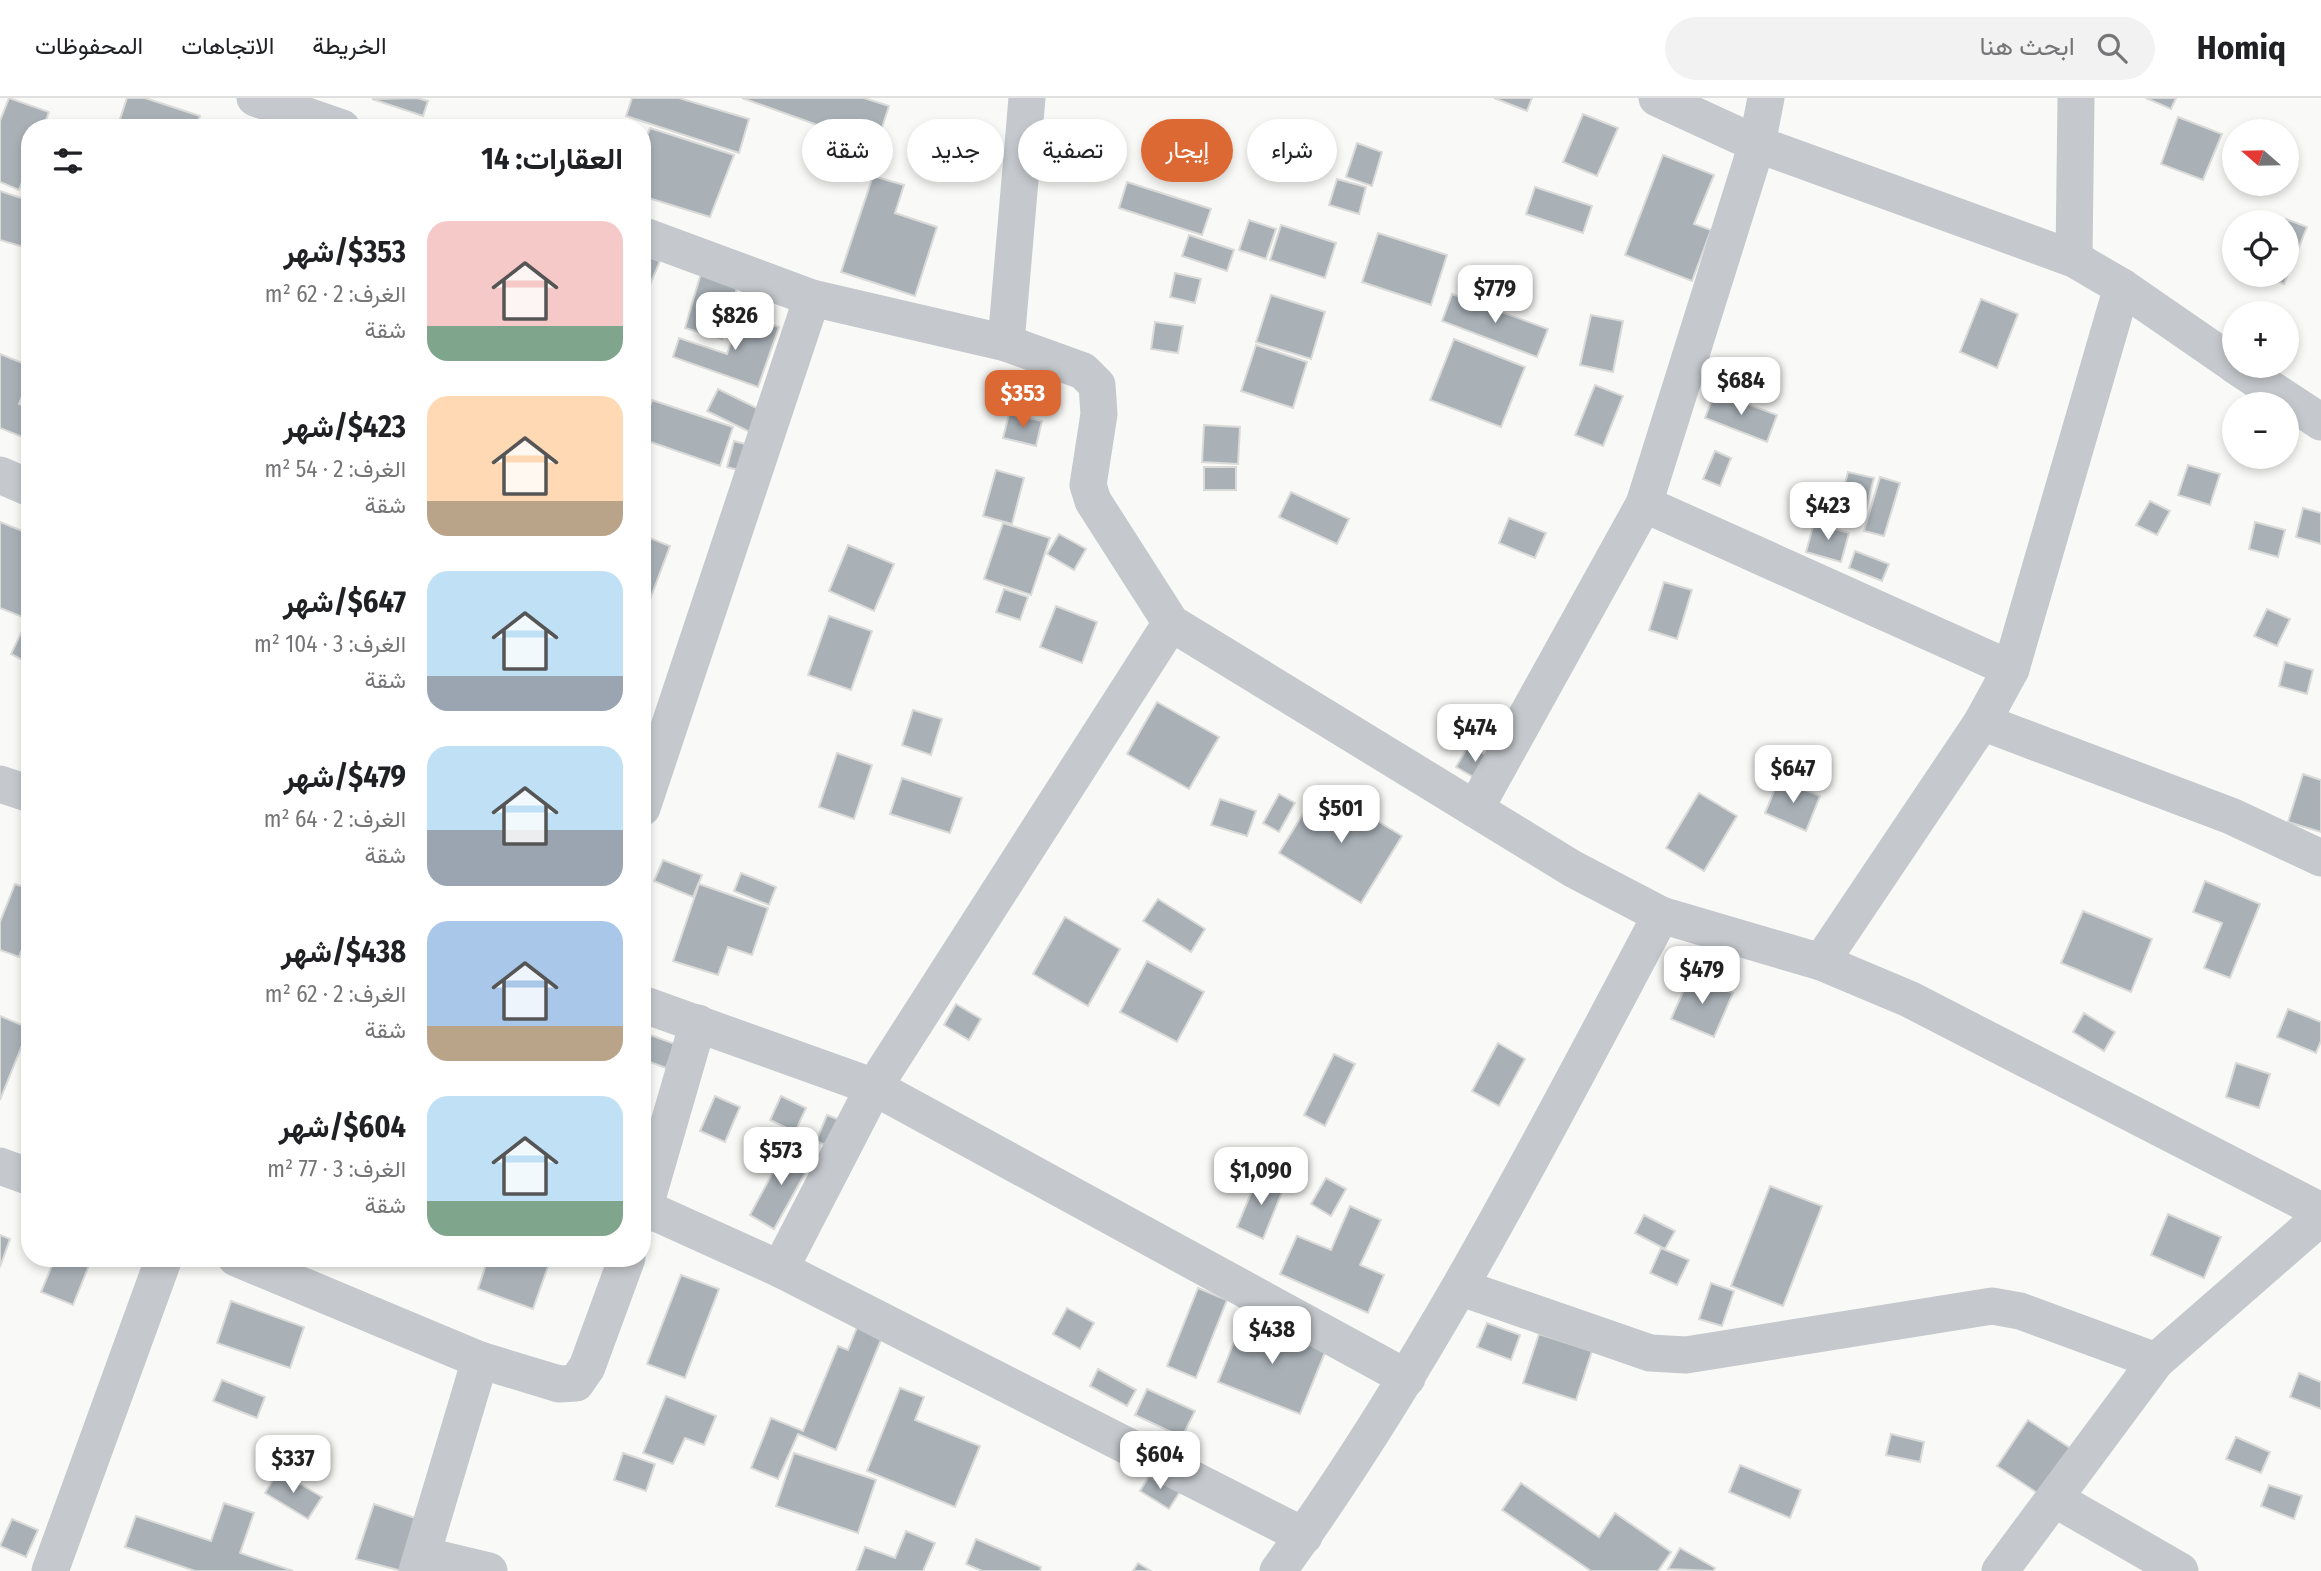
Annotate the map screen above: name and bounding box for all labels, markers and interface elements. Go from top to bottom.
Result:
search box [1665,17,2155,80]
text: Homiq [2197,28,2286,68]
icon: search [2093,29,2131,67]
text: ابحث هنا [1979,31,2075,62]
text: المحفوظات [35,32,143,60]
text: الاتجاهات [181,32,274,60]
text: الخريطة [312,32,387,60]
chip: شقة [802,119,893,182]
chip: جديد [907,119,1004,182]
chip: تصفية [1018,119,1127,182]
chip: إيجار [1141,119,1233,182]
chip: شراء [1247,119,1337,182]
north arrow [2222,119,2300,196]
map controls [2222,119,2299,469]
text: العقارات: 14 [481,141,623,177]
icon: filters [49,142,87,180]
button: locate [2222,210,2299,287]
text: $353/شهر [283,234,406,270]
icon: home [483,249,567,333]
pin: $779 [1454,266,1536,325]
text: $779 [1474,274,1516,302]
text: الغرف: 2 · 62 m² [265,280,406,308]
pin: $826 [694,292,776,352]
text: $826 [712,301,758,329]
button: + [2222,301,2299,378]
text: شقة [364,316,406,344]
pin: $684 [1700,358,1782,417]
text: $684 [1717,366,1765,394]
pin: $353 [982,370,1064,430]
text: $353 [1001,379,1045,407]
button: − [2222,392,2299,469]
text: $423/شهر [283,409,406,445]
icon: home [483,424,567,508]
text: الغرف: 2 · 54 m² [264,455,406,483]
pin: $423 [1787,482,1869,542]
text: شقة [364,491,406,519]
text: $423 [1806,491,1850,519]
text: $647/شهر [283,584,406,620]
icon: home [483,599,567,683]
text: الغرف: 3 · 104 m² [254,630,406,658]
text: شقة [364,666,406,694]
pin: $474 [1434,704,1516,764]
text: $474 [1453,713,1497,741]
pin: $647 [1752,746,1834,805]
text: $647 [1771,754,1815,782]
text: $479/شهر [283,759,406,795]
icon: home [483,774,567,858]
pin: $501 [1300,786,1382,845]
text: $501 [1319,794,1363,822]
text: الغرف: 2 · 64 m² [264,805,406,833]
text: شقة [364,841,406,869]
text: $438/شهر [281,934,406,970]
pin: $479 [1661,946,1743,1006]
icon: home [483,949,567,1033]
text: $479 [1680,955,1724,983]
text: الغرف: 2 · 62 m² [265,980,406,1008]
text: شقة [364,1016,406,1044]
text: $604/شهر [279,1109,406,1145]
icon: home [483,1124,567,1208]
pin: $573 [740,1128,822,1187]
text: $573 [760,1136,802,1164]
pin: $1,090 [1204,1148,1318,1207]
text: الغرف: 3 · 77 m² [267,1155,406,1183]
text: $1,090 [1230,1156,1292,1184]
text: شقة [364,1191,406,1219]
pin: $438 [1231,1306,1313,1366]
text: $438 [1249,1315,1295,1343]
pin: $604 [1119,1432,1201,1491]
pin: $337 [252,1436,334,1495]
text: $604 [1136,1440,1184,1468]
text: $337 [272,1444,314,1472]

